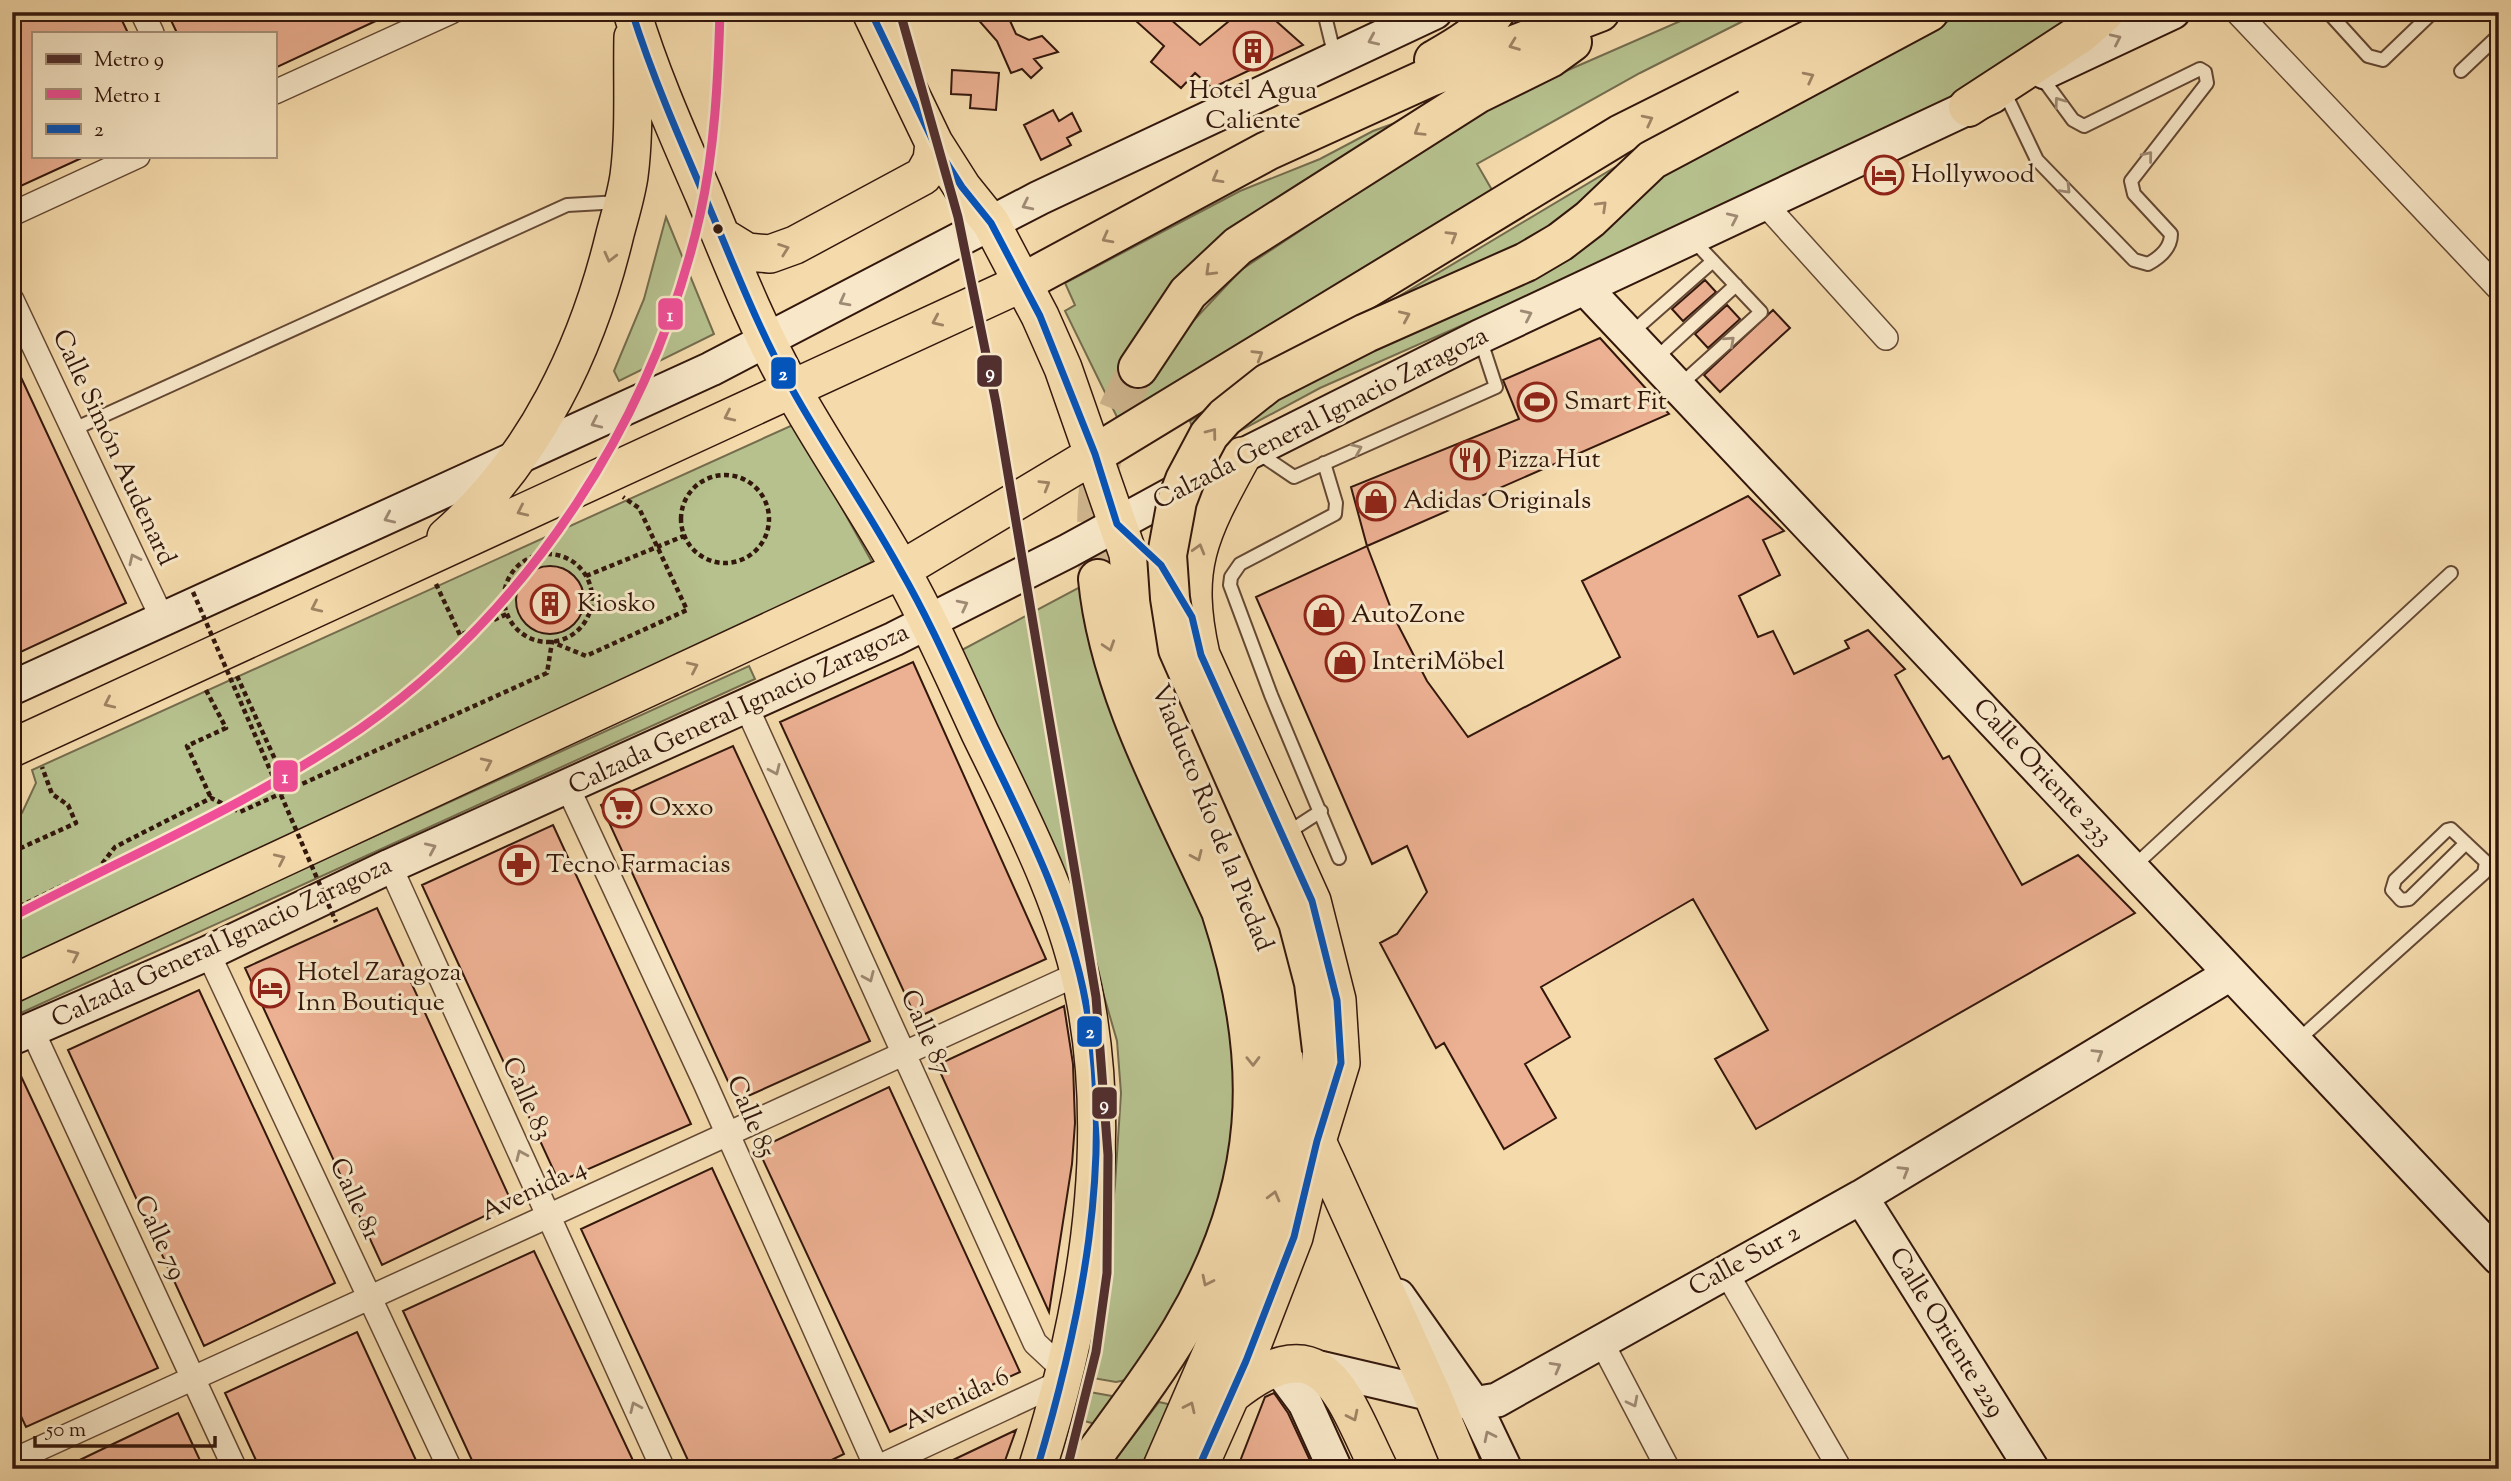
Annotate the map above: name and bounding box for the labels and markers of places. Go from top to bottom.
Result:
building icon: Hotel Agua Caliente [1232,30,1274,72]
place label: Hotel Agua Caliente [1189,73,1317,140]
hotel icon: Hollywood [1863,154,1905,196]
place label: Hollywood [1911,157,2035,194]
unlabelled marker [711,222,725,236]
sports icon: Smart Fit [1516,381,1558,423]
place label: Smart Fit [1564,384,1667,421]
restaurant icon: Pizza Hut [1449,439,1491,481]
place label: Pizza Hut [1497,442,1600,479]
shop icon: Adidas Originals [1355,480,1397,522]
place label: Adidas Originals [1403,483,1591,520]
building icon: Kiosko [529,583,571,625]
place label: Kiosko [577,586,655,623]
shop icon: AutoZone [1303,594,1345,636]
place label: AutoZone [1351,597,1465,634]
shop icon: InteriMöbel [1324,641,1366,683]
place label: InteriMöbel [1372,644,1505,681]
supermarket icon: Oxxo [601,787,643,829]
place label: Oxxo [649,790,714,827]
pharmacy icon: Tecno Farmacias [498,844,540,886]
place label: Tecno Farmacias [546,847,731,884]
place label: Hotel Zaragoza Inn Boutique [297,955,462,1022]
hotel icon: Hotel Zaragoza Inn Boutique [249,967,291,1009]

